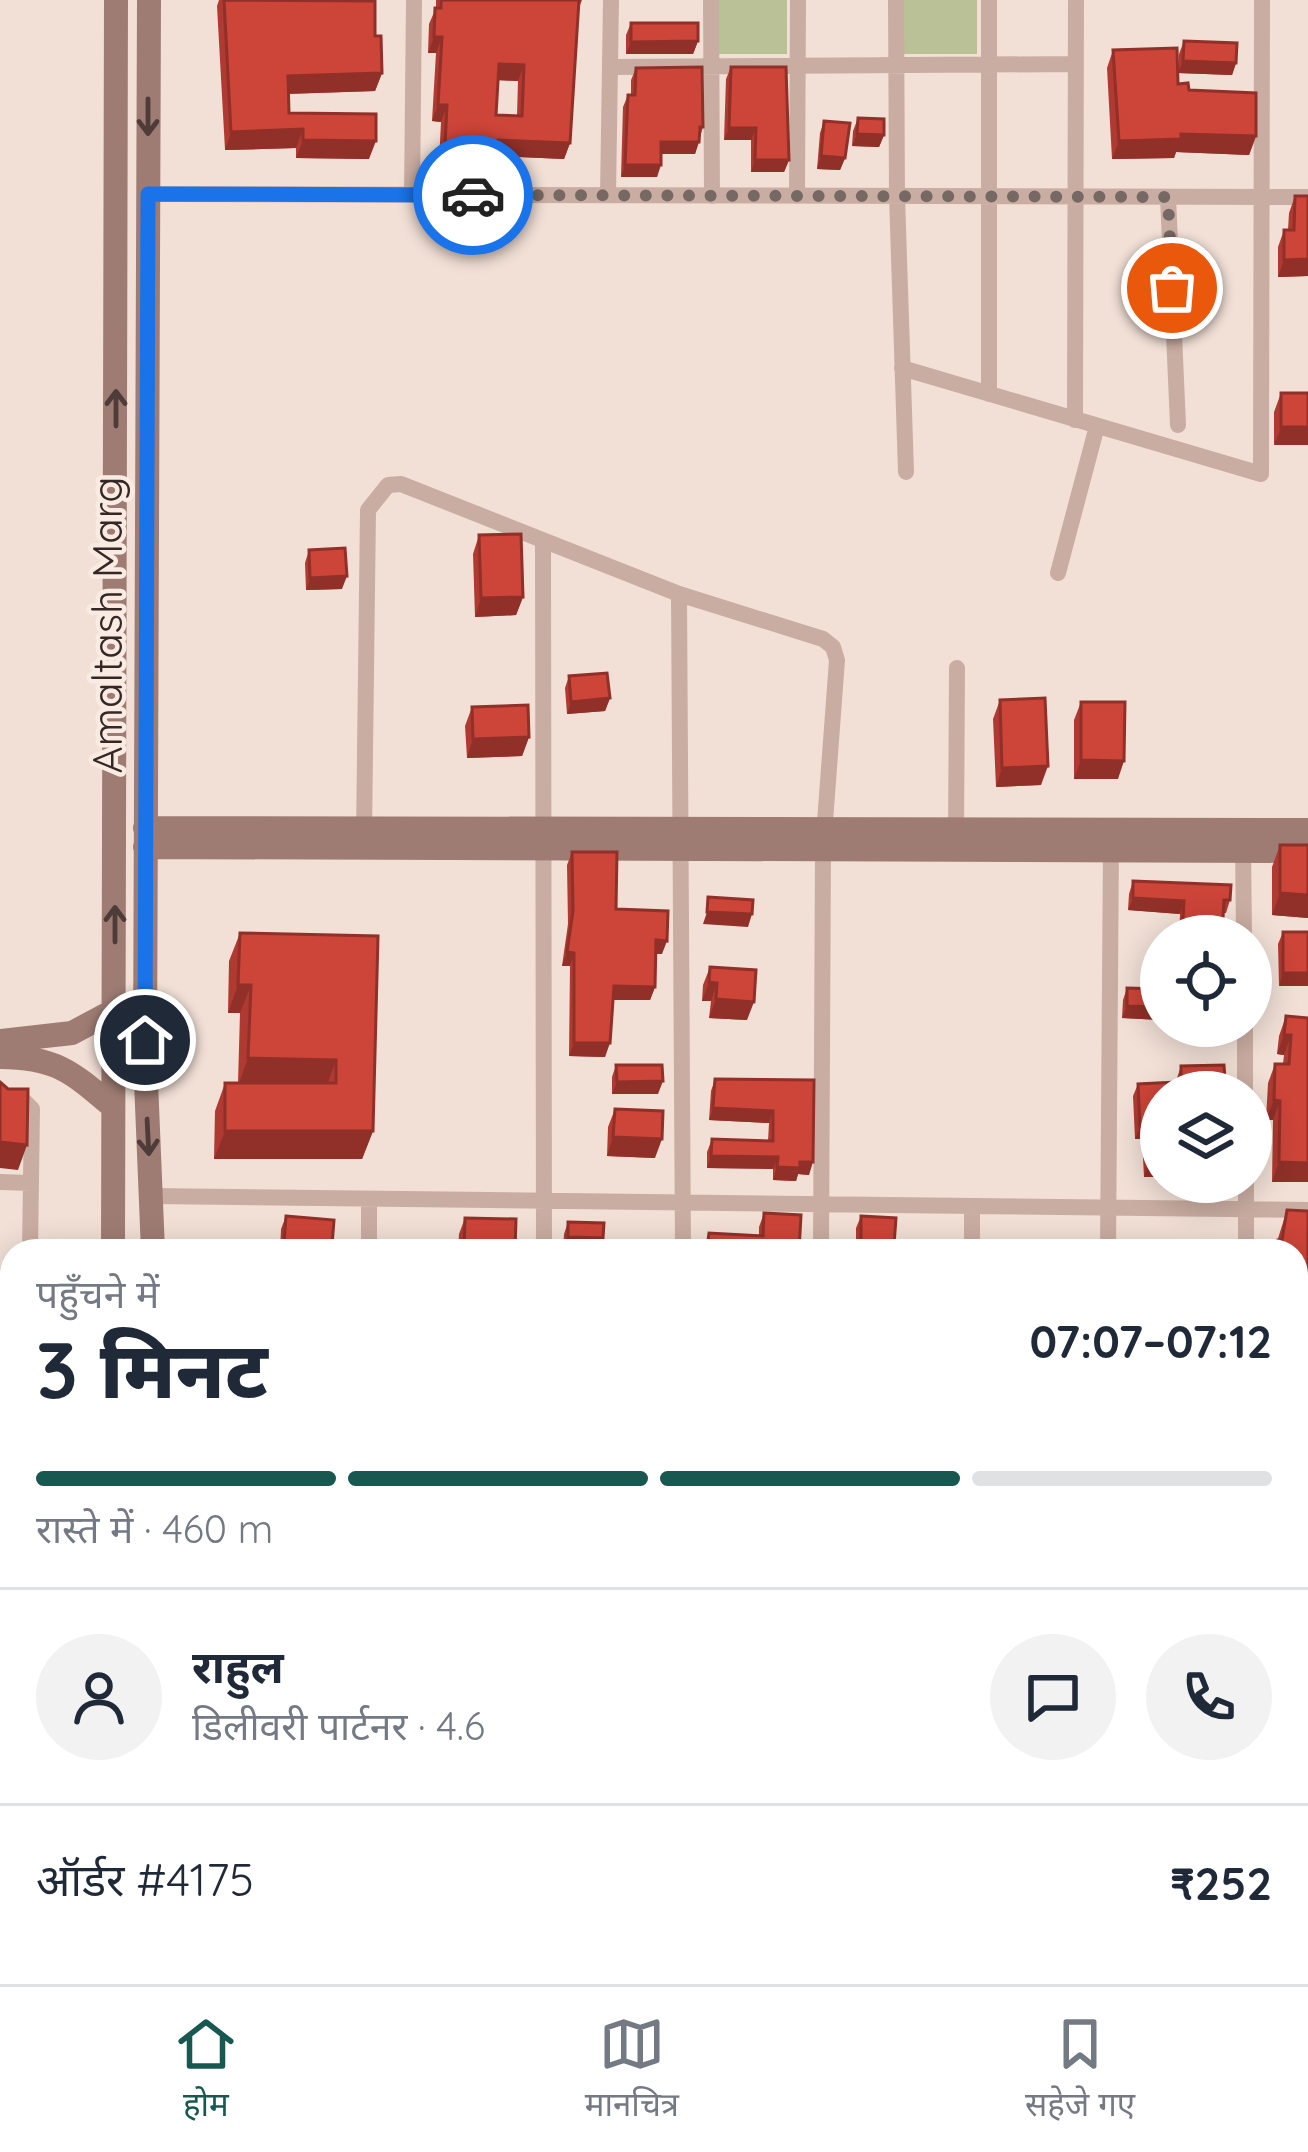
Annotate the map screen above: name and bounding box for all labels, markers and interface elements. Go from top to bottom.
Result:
one-way arrow [137,97,160,136]
courier [413,135,533,255]
icon: car [440,162,506,228]
pin [1121,237,1223,339]
icon: bag [1139,255,1205,321]
one-way arrow [105,389,127,428]
street label: Amaltash Marg [80,476,133,774]
one-way arrow [104,905,126,944]
map controls [1140,915,1272,1203]
button: locate [1140,915,1272,1047]
pin [94,989,196,1091]
icon: home [112,1007,178,1073]
button: layers [1140,1071,1272,1203]
one-way arrow [137,1117,160,1156]
text: पहुँचने में [36,1269,159,1318]
text: 07:07–07:12 [1029,1313,1272,1369]
text: 3 मिनट [36,1320,268,1418]
text: रास्ते में · 460 m [36,1504,273,1553]
button: person [36,1634,162,1760]
button: chat [990,1634,1116,1760]
button: phone [1146,1634,1272,1760]
text: राहुल [192,1638,284,1694]
text: डिलीवरी पार्टनर · 4.6 [192,1701,485,1750]
text: ऑर्डर #4175 [36,1851,254,1907]
text: ₹252 [1170,1855,1272,1911]
tab: होम [173,2011,239,2129]
tab: मानचित्र [585,2011,679,2129]
tab: सहेजे गए [1025,2011,1135,2129]

